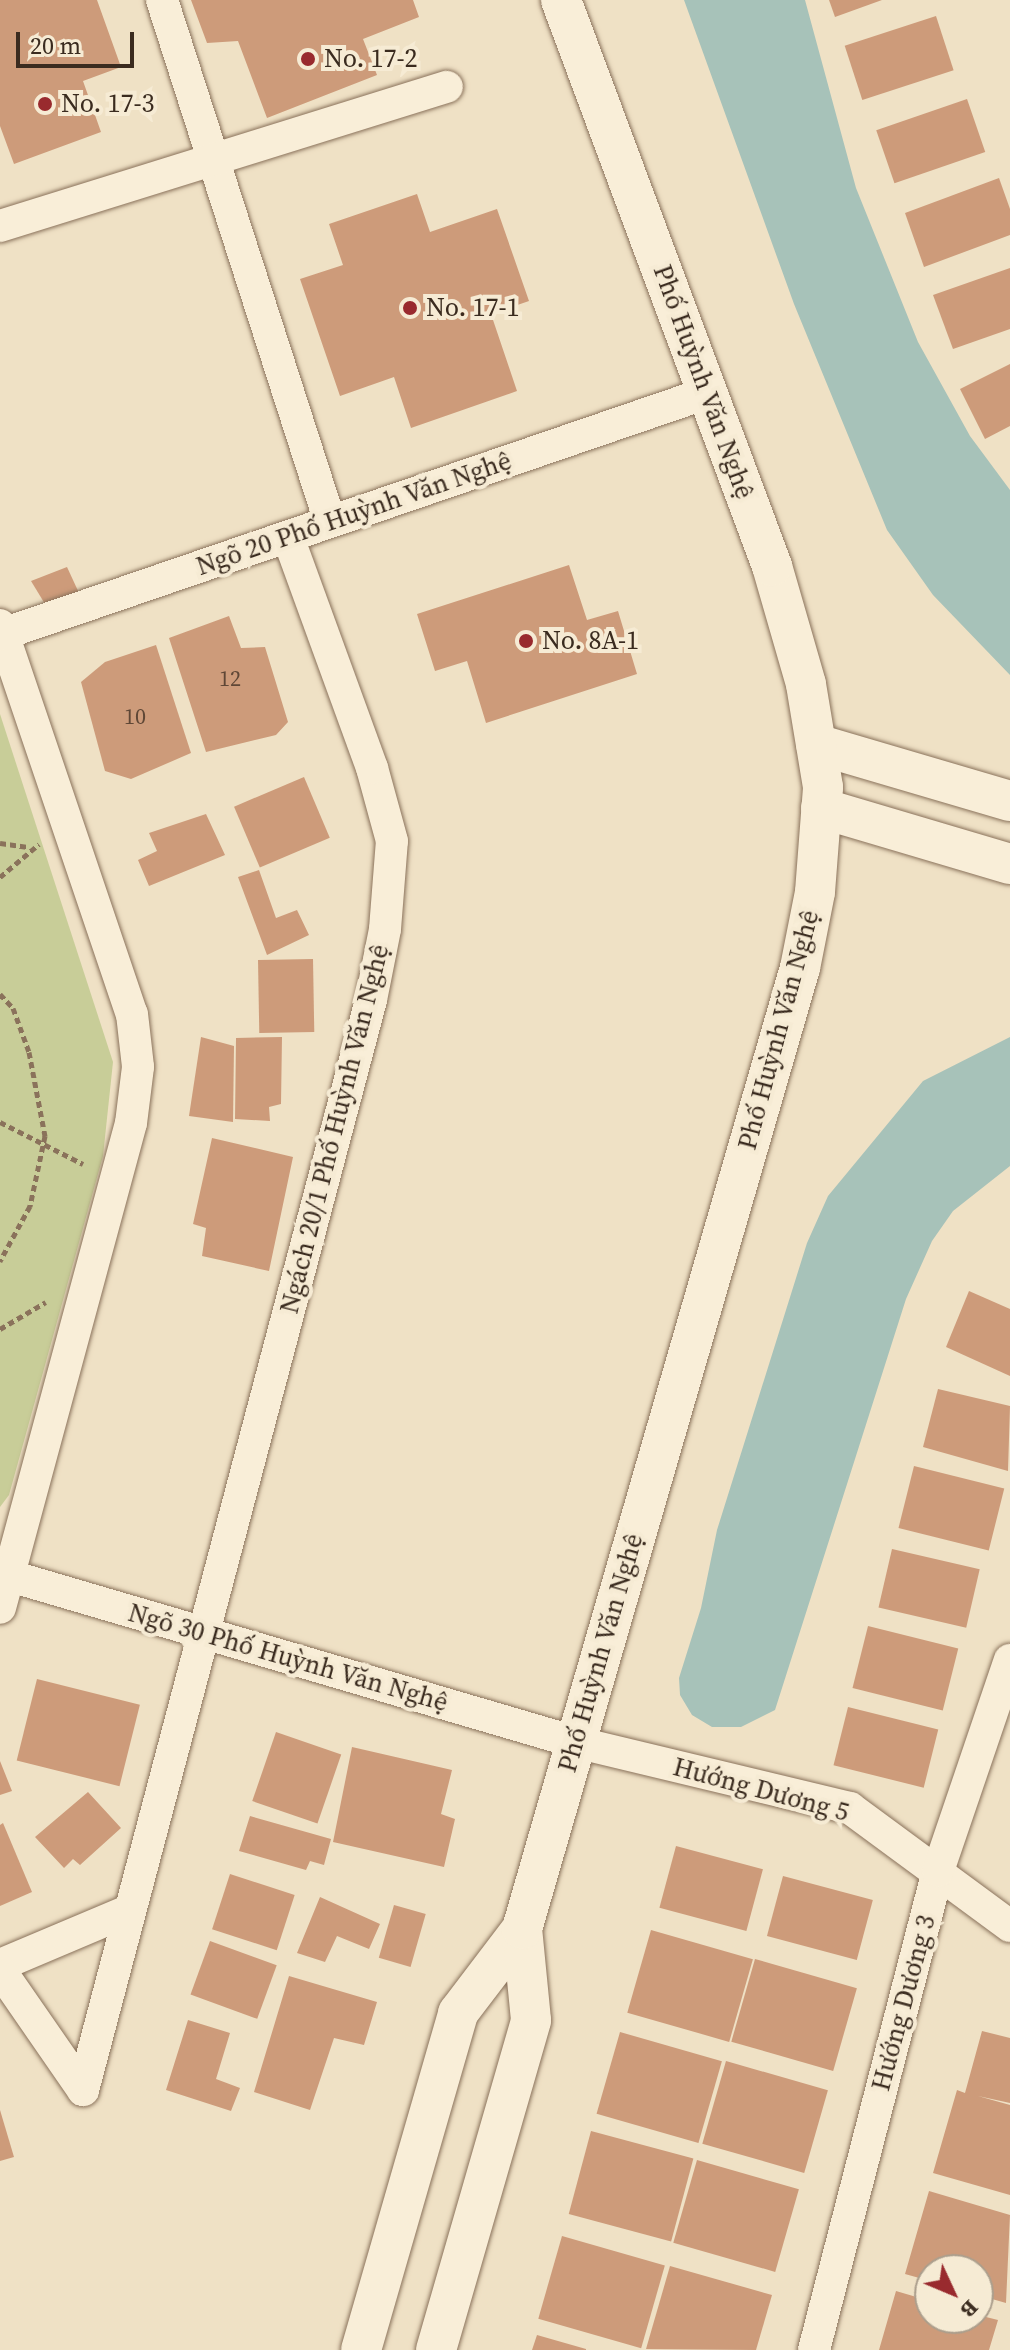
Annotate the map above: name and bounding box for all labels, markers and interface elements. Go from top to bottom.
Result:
scale bar [20,16,138,66]
text: 20 m [30,29,81,62]
place label: No. 17-2 [324,43,418,75]
marker: No. 17-2 [299,50,317,68]
place label: No. 17-3 [61,88,155,120]
marker: No. 17-3 [36,95,54,113]
street label: Phố Huỳnh Văn Nghệ [646,260,760,504]
place label: No. 17-1 [426,292,520,324]
marker: No. 17-1 [401,299,419,317]
street label: Ngõ 20 Phố Huỳnh Văn Nghệ [192,445,516,583]
place label: No. 8A-1 [542,625,639,657]
marker: No. 8A-1 [517,632,535,650]
house number: 12 [219,666,241,692]
house number: 10 [124,704,146,730]
street label: Phố Huỳnh Văn Nghệ [732,906,826,1154]
street label: Ngách 20/1 Phố Huỳnh Văn Nghệ [274,941,396,1317]
street label: Phố Huỳnh Văn Nghệ [552,1530,650,1776]
street label: Ngõ 30 Phố Huỳnh Văn Nghệ [124,1597,452,1719]
street label: Hướng Dương 5 [670,1752,852,1828]
street label: Hướng Dương 3 [866,1912,942,2094]
north arrow [914,2254,994,2334]
text: B [954,2294,986,2325]

